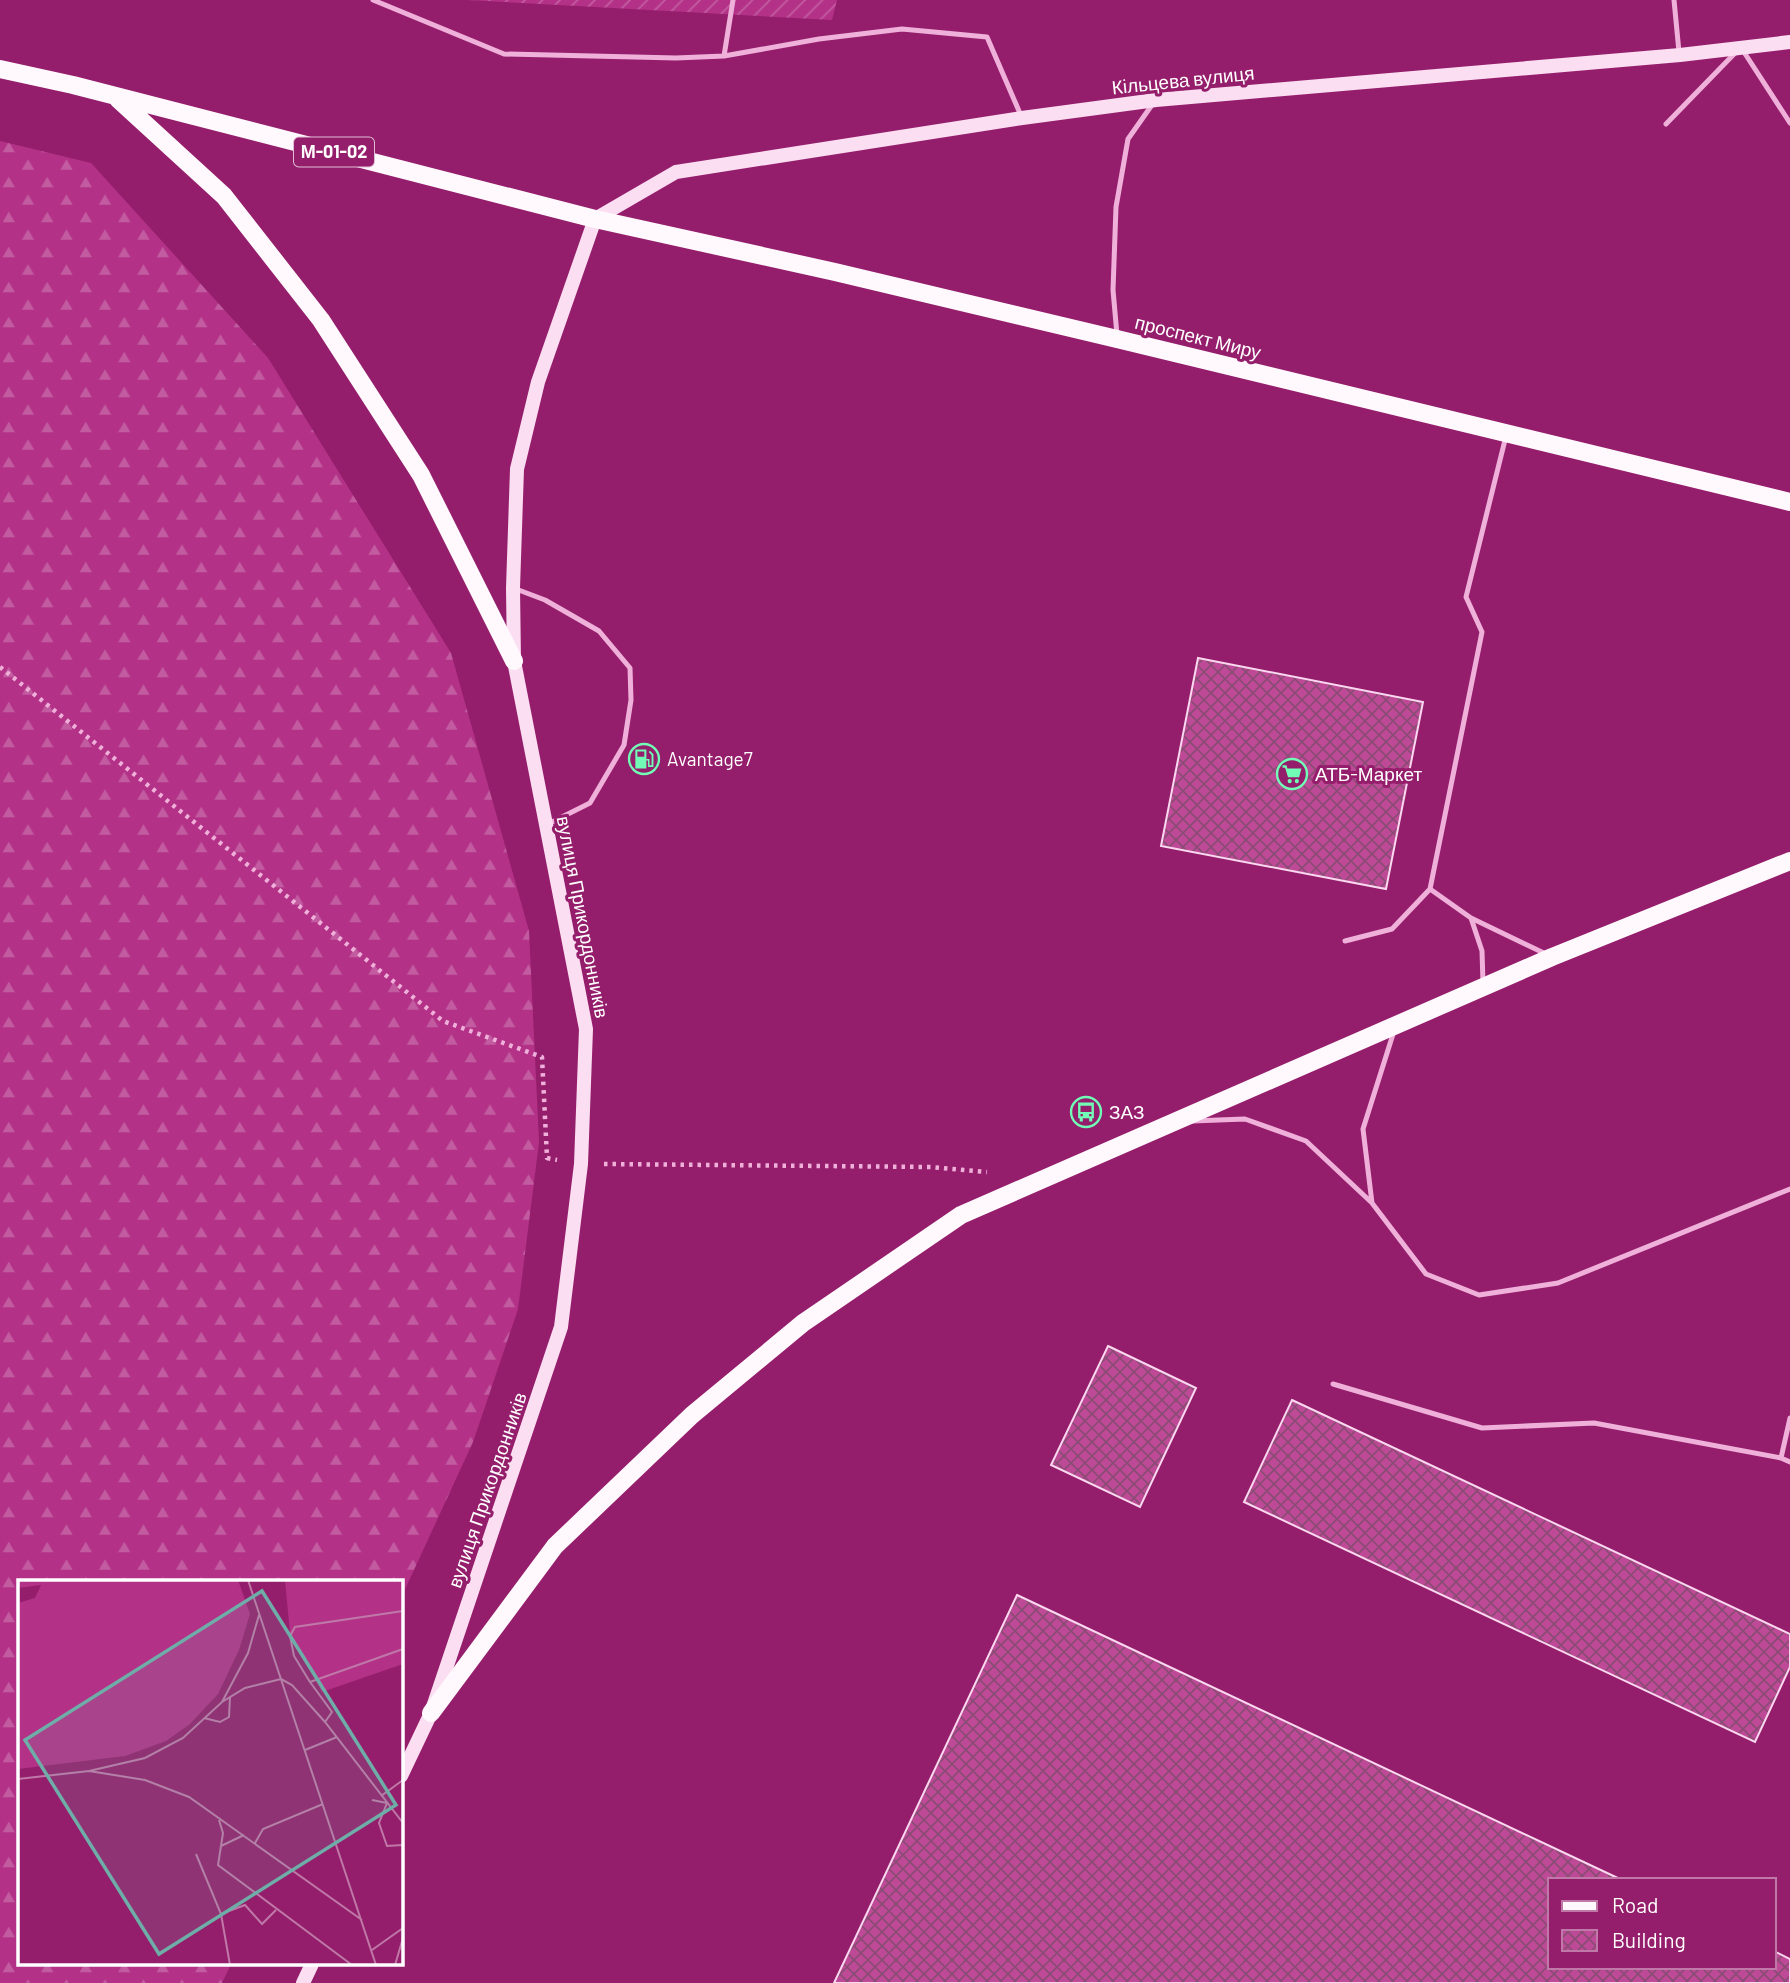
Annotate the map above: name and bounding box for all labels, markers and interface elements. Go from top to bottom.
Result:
street label: Кільцева вулиця [1110,61,1255,98]
road number: М-01-02 [294,138,374,167]
street label: проспект Миру [1133,310,1264,363]
fuel station icon: Avantage7 [627,742,661,776]
place label: Avantage7 [667,747,753,770]
supermarket icon: АТБ-Маркет [1275,757,1309,791]
place label: АТБ-Маркет [1315,762,1422,785]
street label: вулиця Прикордонників [553,814,614,1020]
bus stop icon: ЗАЗ [1069,1095,1103,1129]
place label: ЗАЗ [1109,1100,1144,1123]
street label: вулиця Прикордонників [442,1389,531,1591]
inset map [18,1580,402,1966]
legend [1548,1878,1776,1969]
text: Road [1612,1892,1658,1917]
text: Building [1612,1927,1686,1952]

